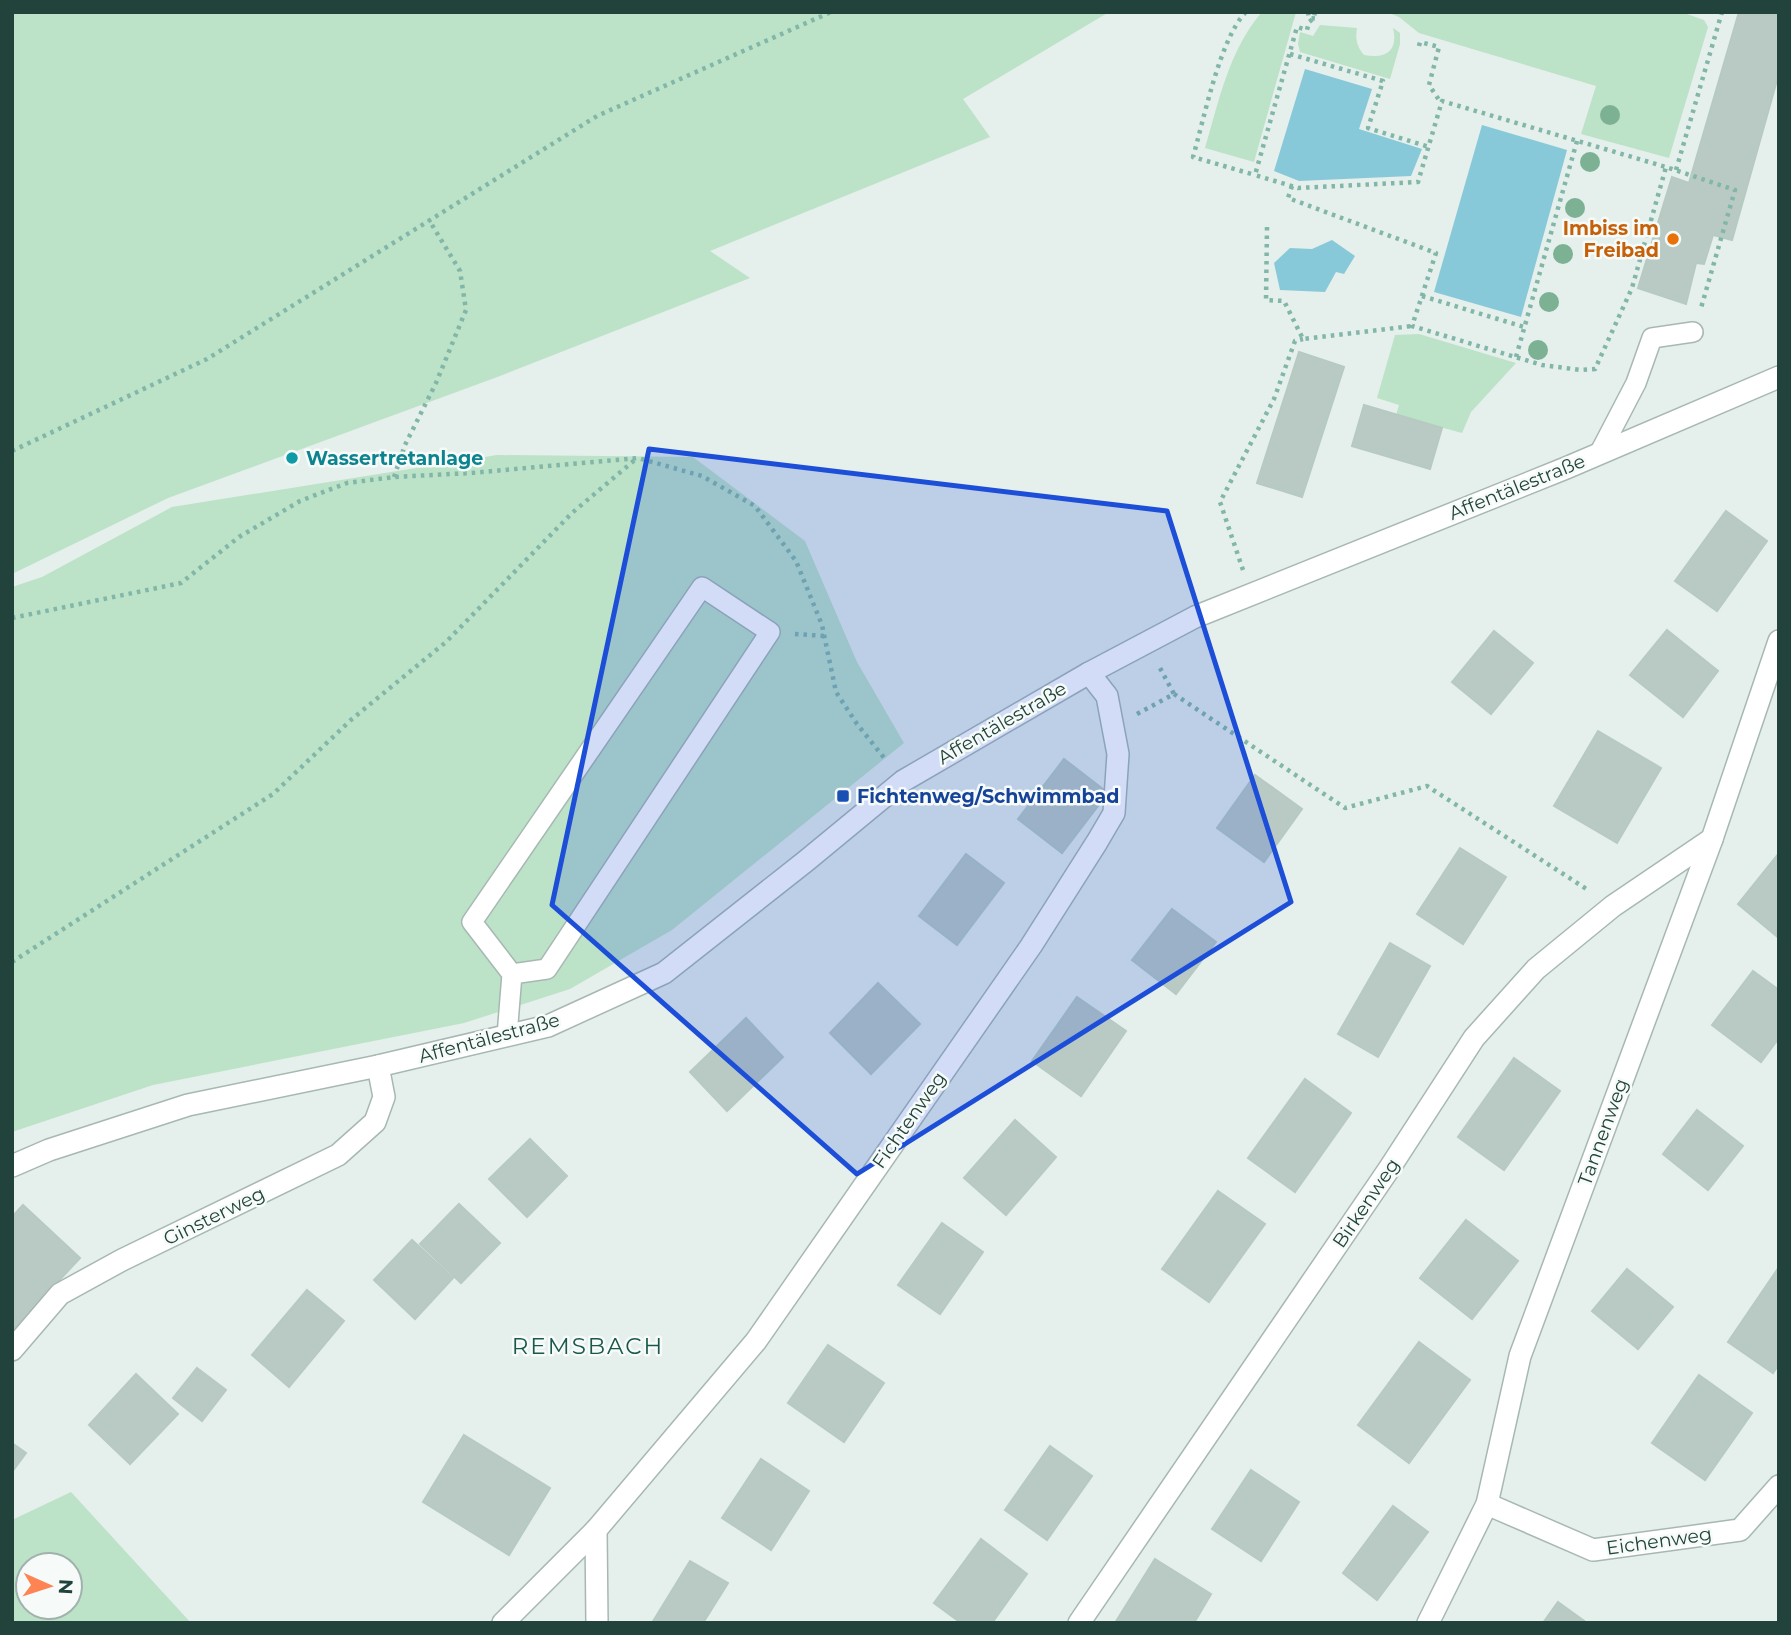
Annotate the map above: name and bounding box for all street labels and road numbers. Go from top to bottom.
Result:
street label: Affentälestraße [1445,449,1589,525]
street label: Affentälestraße [933,677,1071,769]
street label: Affentälestraße [416,1008,562,1068]
street label: Fichtenweg [867,1067,951,1173]
street label: Tannenweg [1573,1075,1633,1189]
street label: Birkenweg [1328,1154,1404,1252]
street label: Ginsterweg [160,1182,268,1250]
street label: Eichenweg [1605,1522,1713,1560]

